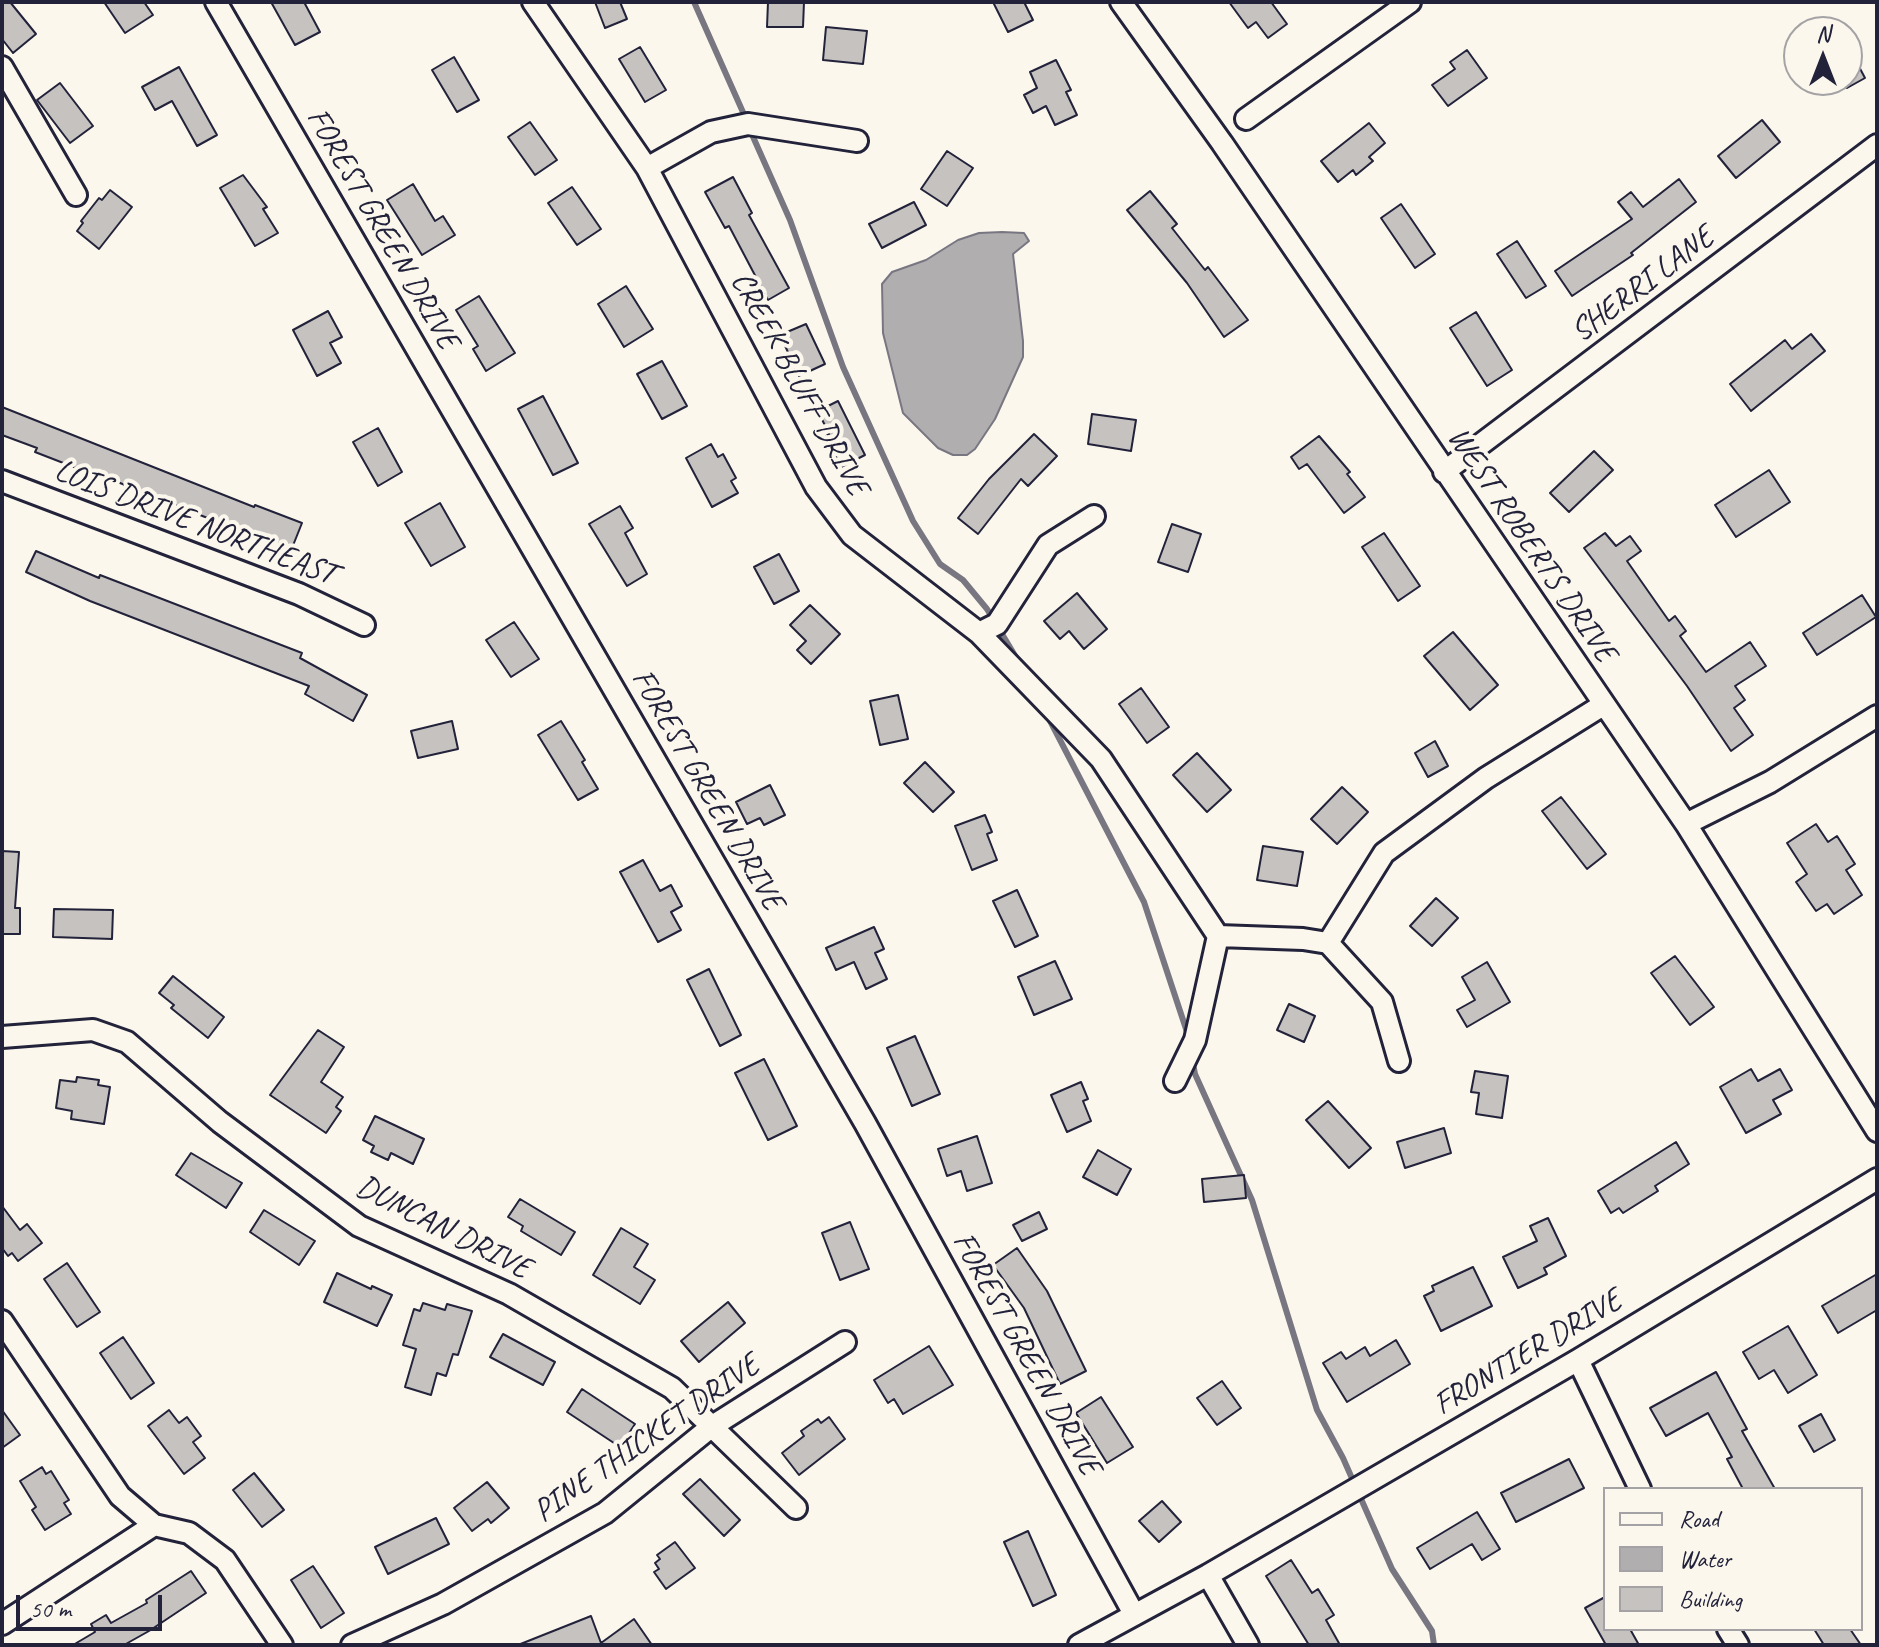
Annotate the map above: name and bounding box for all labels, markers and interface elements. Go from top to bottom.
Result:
north arrow [1783,16,1863,96]
text: N [1816,20,1830,48]
street label: FOREST GREEN DRIVE [297,102,467,356]
street label: SHERRI LANE [1564,219,1722,351]
street label: CREEK BLUFF DRIVE [722,265,876,503]
street label: WEST ROBERTS DRIVE [1438,420,1624,670]
street label: LOIS DRIVE NORTHEAST [49,452,341,594]
street label: FOREST GREEN DRIVE [622,663,792,917]
street label: DUNCAN DRIVE [350,1168,536,1288]
street label: FOREST GREEN DRIVE [943,1226,1109,1482]
street label: FRONTIER DRIVE [1427,1282,1629,1424]
street label: PINE THICKET DRIVE [527,1347,767,1531]
legend [1603,1487,1863,1631]
text: Road [1679,1504,1719,1534]
text: Water [1679,1544,1731,1574]
scale bar [20,1579,166,1629]
text: Building [1679,1584,1742,1614]
text: 50 m [30,1594,71,1624]

